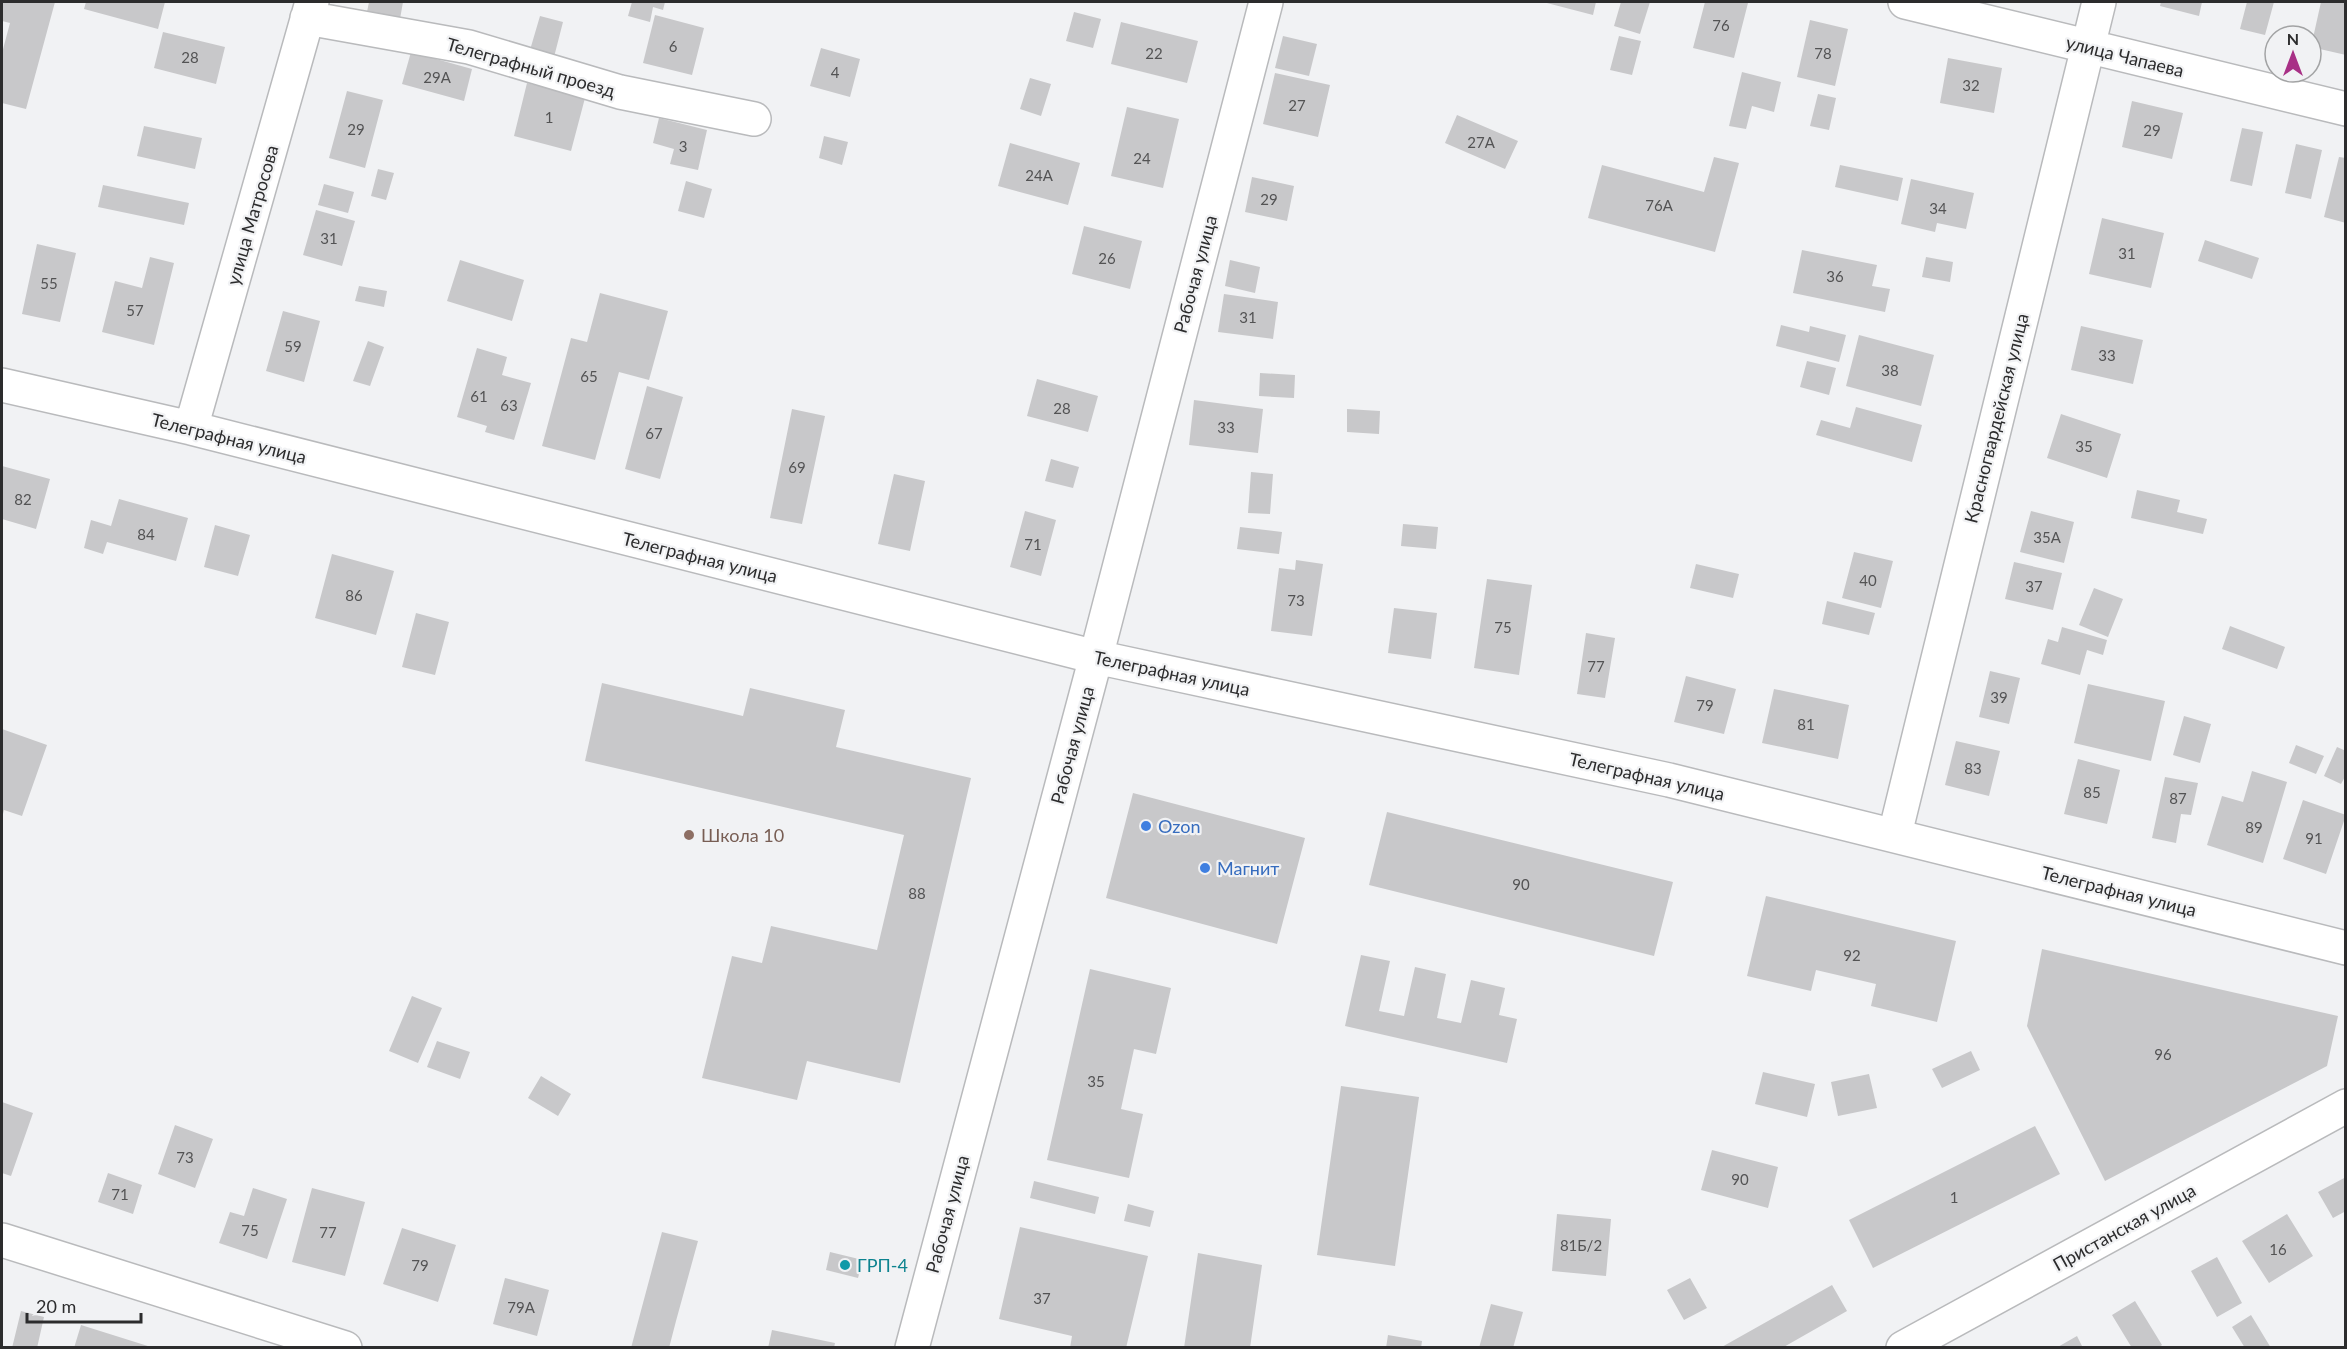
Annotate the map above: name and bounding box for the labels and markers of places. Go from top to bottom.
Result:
place label: Ozon [1158,815,1200,837]
marker: Ozon [1139,819,1153,833]
place label: Школа 10 [701,824,784,846]
marker: Школа 10 [682,828,696,842]
place label: Магнит [1217,857,1279,879]
marker: Магнит [1198,861,1212,875]
place label: ГРП-4 [857,1254,908,1276]
marker: ГРП-4 [838,1258,852,1272]

